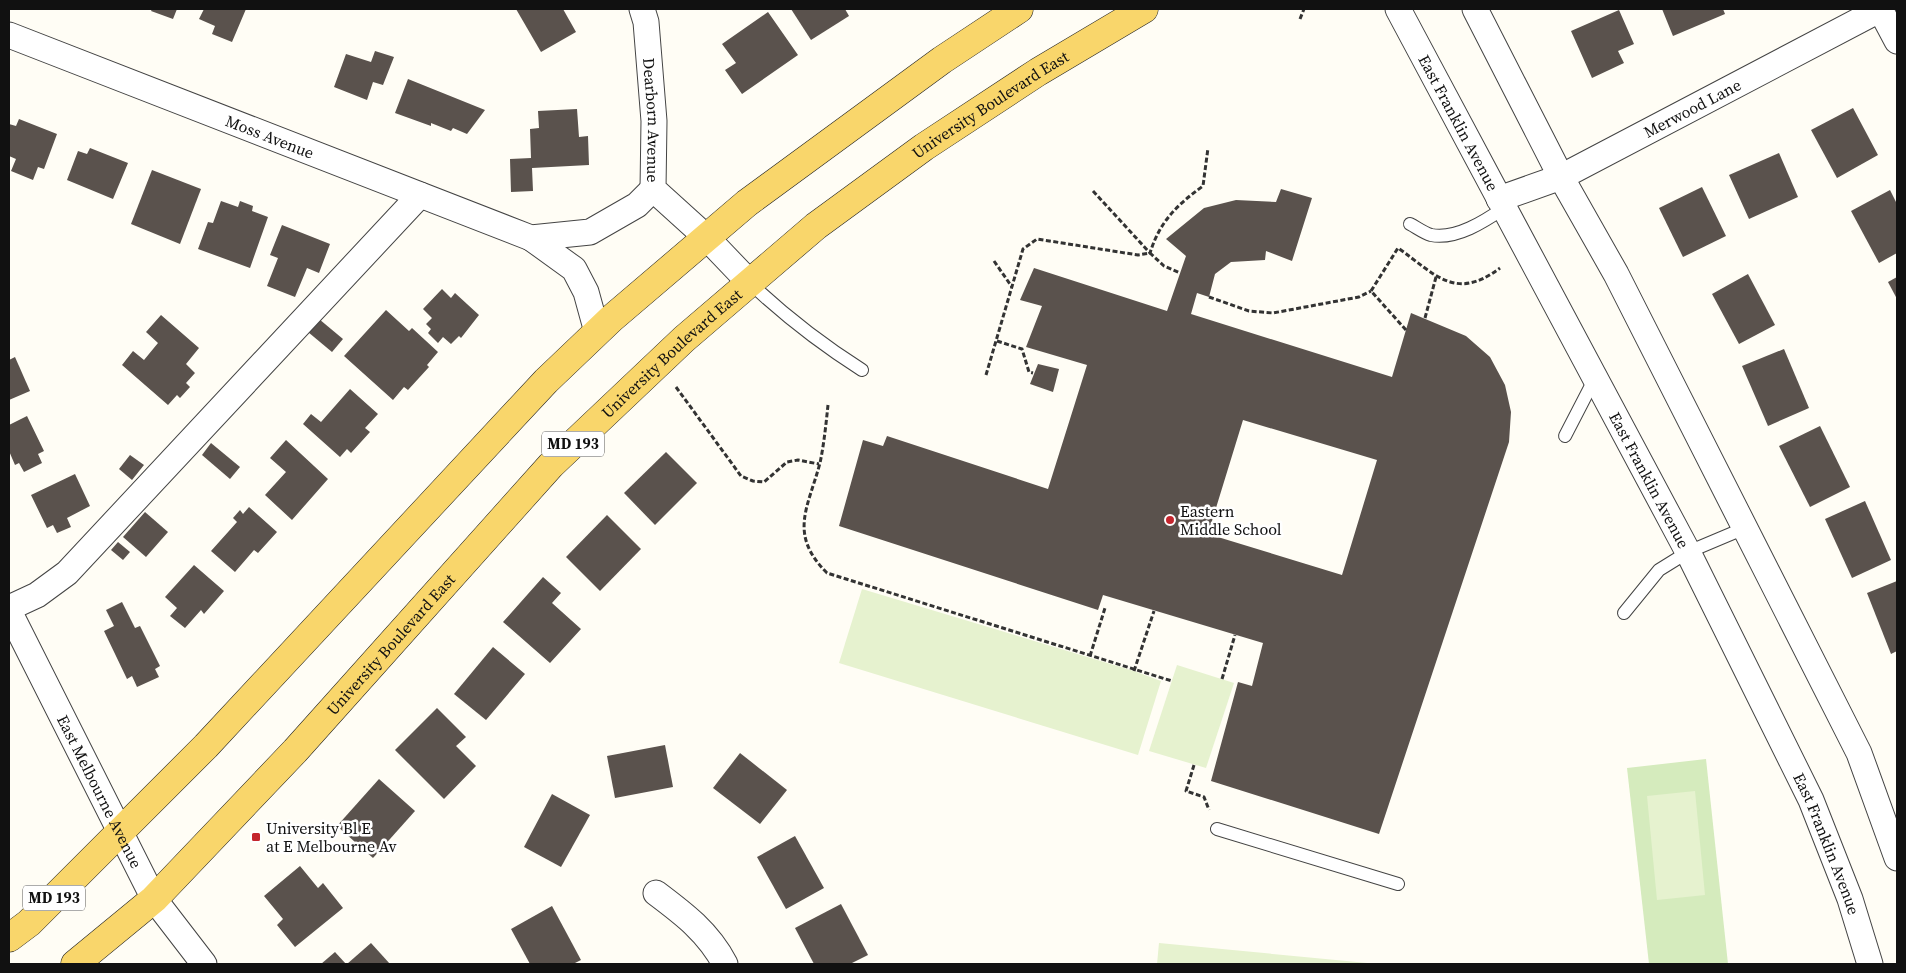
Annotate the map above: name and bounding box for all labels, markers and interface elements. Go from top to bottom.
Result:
street label: University Boulevard East [907,45,1073,163]
street label: East Franklin Avenue [1413,51,1504,195]
street label: Dearborn Avenue [638,57,665,183]
street label: Merwood Lane [1640,73,1745,143]
street label: Moss Avenue [223,109,317,164]
street label: University Boulevard East [596,283,747,423]
street label: East Franklin Avenue [1604,408,1695,552]
road number: MD 193 [542,432,604,456]
place label: Eastern Middle School [1180,500,1282,540]
marker: Eastern Middle School [1164,514,1176,526]
street label: University Boulevard East [321,568,460,720]
street label: East Melbourne Avenue [52,711,148,872]
street label: East Franklin Avenue [1788,769,1865,917]
place label: University Bl E at E Melbourne Av [266,817,397,857]
marker: University Bl E at E Melbourne Av [250,831,262,843]
road number: MD 193 [23,886,85,910]

